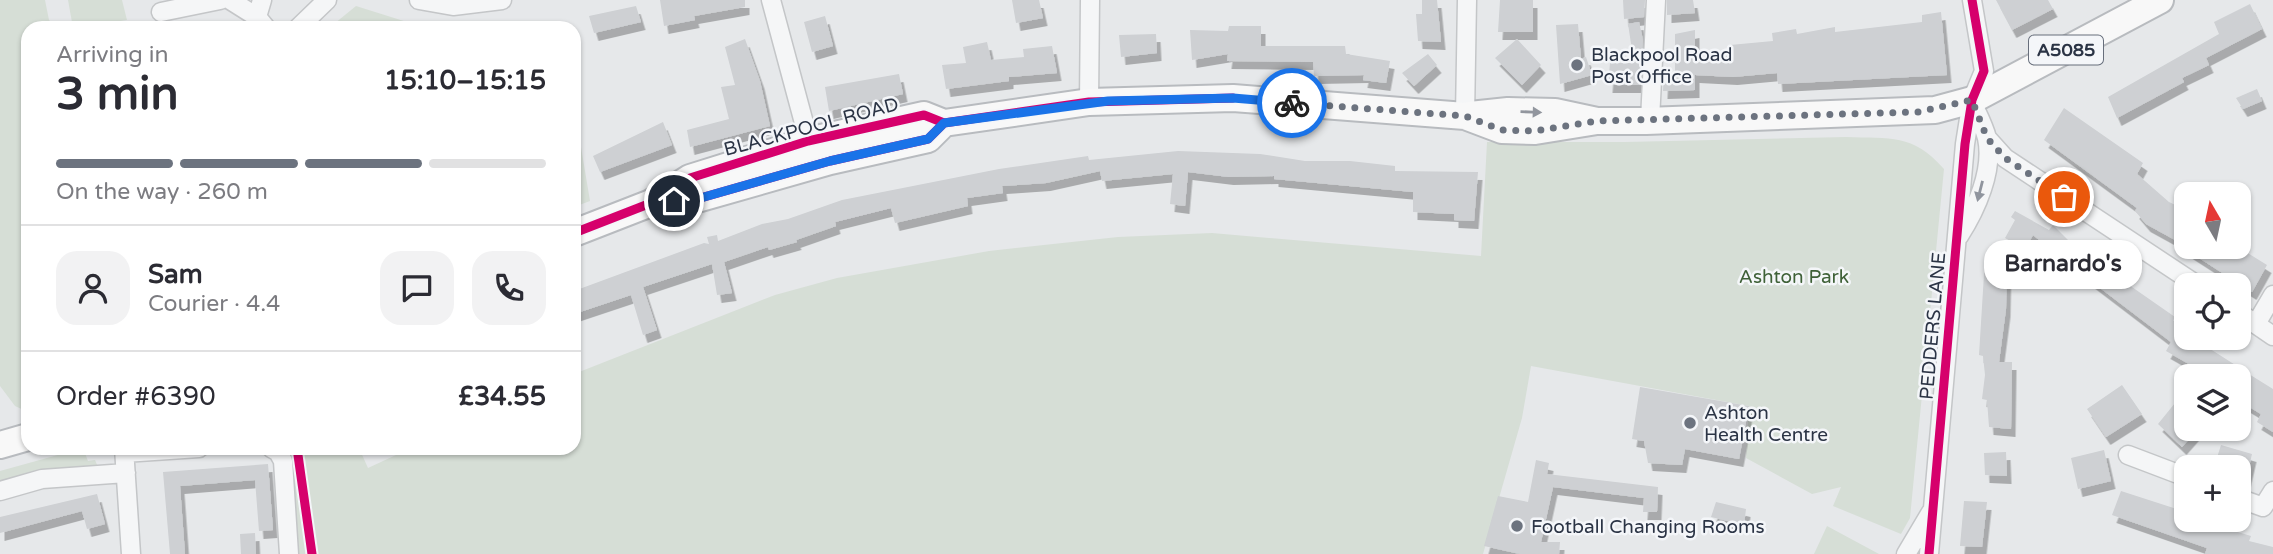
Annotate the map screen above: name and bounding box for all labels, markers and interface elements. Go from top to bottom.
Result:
road number: A5085 [2029,36,2103,64]
text: Arriving in [56,41,169,69]
place label: Blackpool Road Post Office [1591,44,1732,88]
marker: Blackpool Road Post Office [1569,57,1585,73]
text: 15:10–15:15 [384,65,546,96]
text: 3 min [56,67,179,122]
courier [1257,68,1327,138]
icon: bike [1273,84,1311,122]
street label: BLACKPOOL ROAD [721,93,901,161]
one-way arrow [1520,106,1542,117]
pin [2034,167,2094,227]
pin [644,171,704,231]
text: On the way · 260 m [56,178,268,206]
icon: bag [2045,178,2083,216]
one-way arrow [1974,180,1985,202]
icon: home [655,182,693,220]
north arrow [2174,182,2250,259]
map controls [2174,182,2251,532]
callout: Barnardo's [1985,239,2143,288]
text: Barnardo's [2004,250,2122,278]
button: person [56,251,130,325]
button: chat [380,251,454,325]
button: phone [472,251,546,325]
street label: PEDDERS LANE [1916,251,1950,401]
text: Sam [148,259,203,290]
park label: Ashton Park [1739,266,1849,288]
button: locate [2174,273,2251,350]
text: Courier · 4.4 [148,290,280,318]
button: layers [2174,364,2251,441]
text: Order #6390 [56,381,216,412]
text: £34.55 [458,381,546,412]
place label: Ashton Health Centre [1704,402,1828,446]
marker: Ashton Health Centre [1682,415,1698,431]
button: + [2174,455,2251,532]
place label: Football Changing Rooms [1531,516,1765,538]
marker: Football Changing Rooms [1509,518,1525,534]

